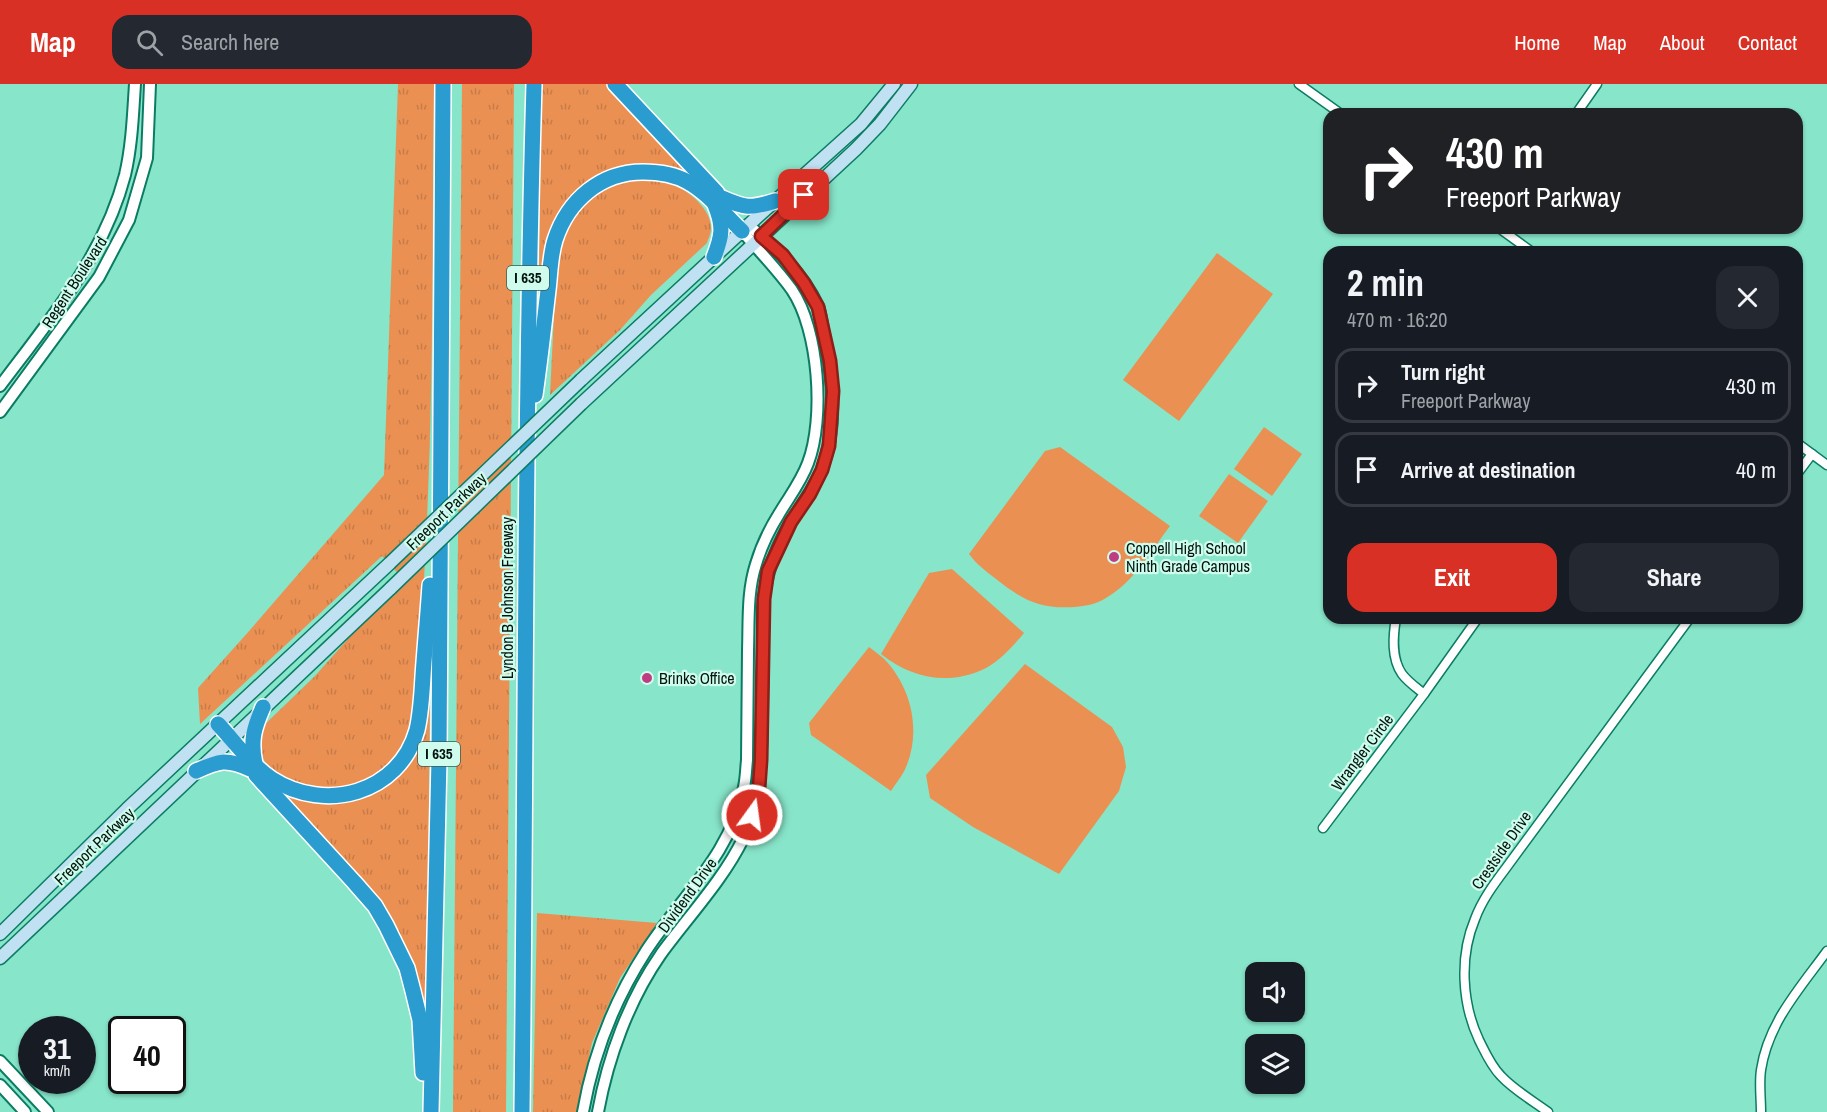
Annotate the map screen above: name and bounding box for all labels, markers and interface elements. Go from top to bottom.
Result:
search box [112,15,532,69]
text: Map [30,23,76,61]
icon: search [133,26,166,59]
text: Search here [181,27,279,57]
text: Home [1514,28,1560,57]
text: Map [1593,28,1627,57]
text: About [1660,28,1705,57]
text: Contact [1738,28,1797,57]
text: 430 m [1446,125,1544,181]
icon: right [1347,132,1425,210]
pin [778,169,829,220]
icon: arrive [787,178,820,211]
text: Freeport Parkway [1446,179,1621,215]
street label: Regent Boulevard [36,232,112,332]
text: 2 min [1347,259,1424,307]
road number: I 635 [507,266,549,290]
button: close [1716,266,1779,329]
text: 470 m · 16:20 [1347,306,1447,333]
text: Turn right [1401,357,1485,387]
icon: right [1350,369,1383,402]
text: 430 m [1726,371,1776,401]
text: Freeport Parkway [1401,387,1530,414]
icon: arrive [1350,453,1383,486]
text: Arrive at destination [1401,455,1575,485]
text: 40 m [1736,455,1776,485]
street label: Freeport Parkway [401,467,491,555]
street label: Lyndon B Johnson Freeway [496,516,518,679]
place label: Coppell High School Ninth Grade Campus [1126,537,1250,577]
button: Exit [1347,543,1557,612]
button: Share [1569,543,1779,612]
marker: Coppell High School Ninth Grade Campus [1107,550,1121,564]
place label: Brinks Office [659,667,735,689]
marker: Brinks Office [640,671,654,685]
street label: Wrangler Circle [1326,709,1398,795]
road number: I 635 [418,742,460,766]
position arrow [720,783,784,847]
street label: Freeport Parkway [49,802,139,890]
street label: Crestside Drive [1466,806,1536,894]
street label: Dividend Drive [652,853,722,937]
map controls [1245,962,1305,1094]
button: sound [1245,962,1305,1022]
speed limit sign: 40 [108,1016,186,1094]
text: 31 [43,1028,71,1068]
button: layers [1245,1034,1305,1094]
text: km/h [44,1060,70,1081]

